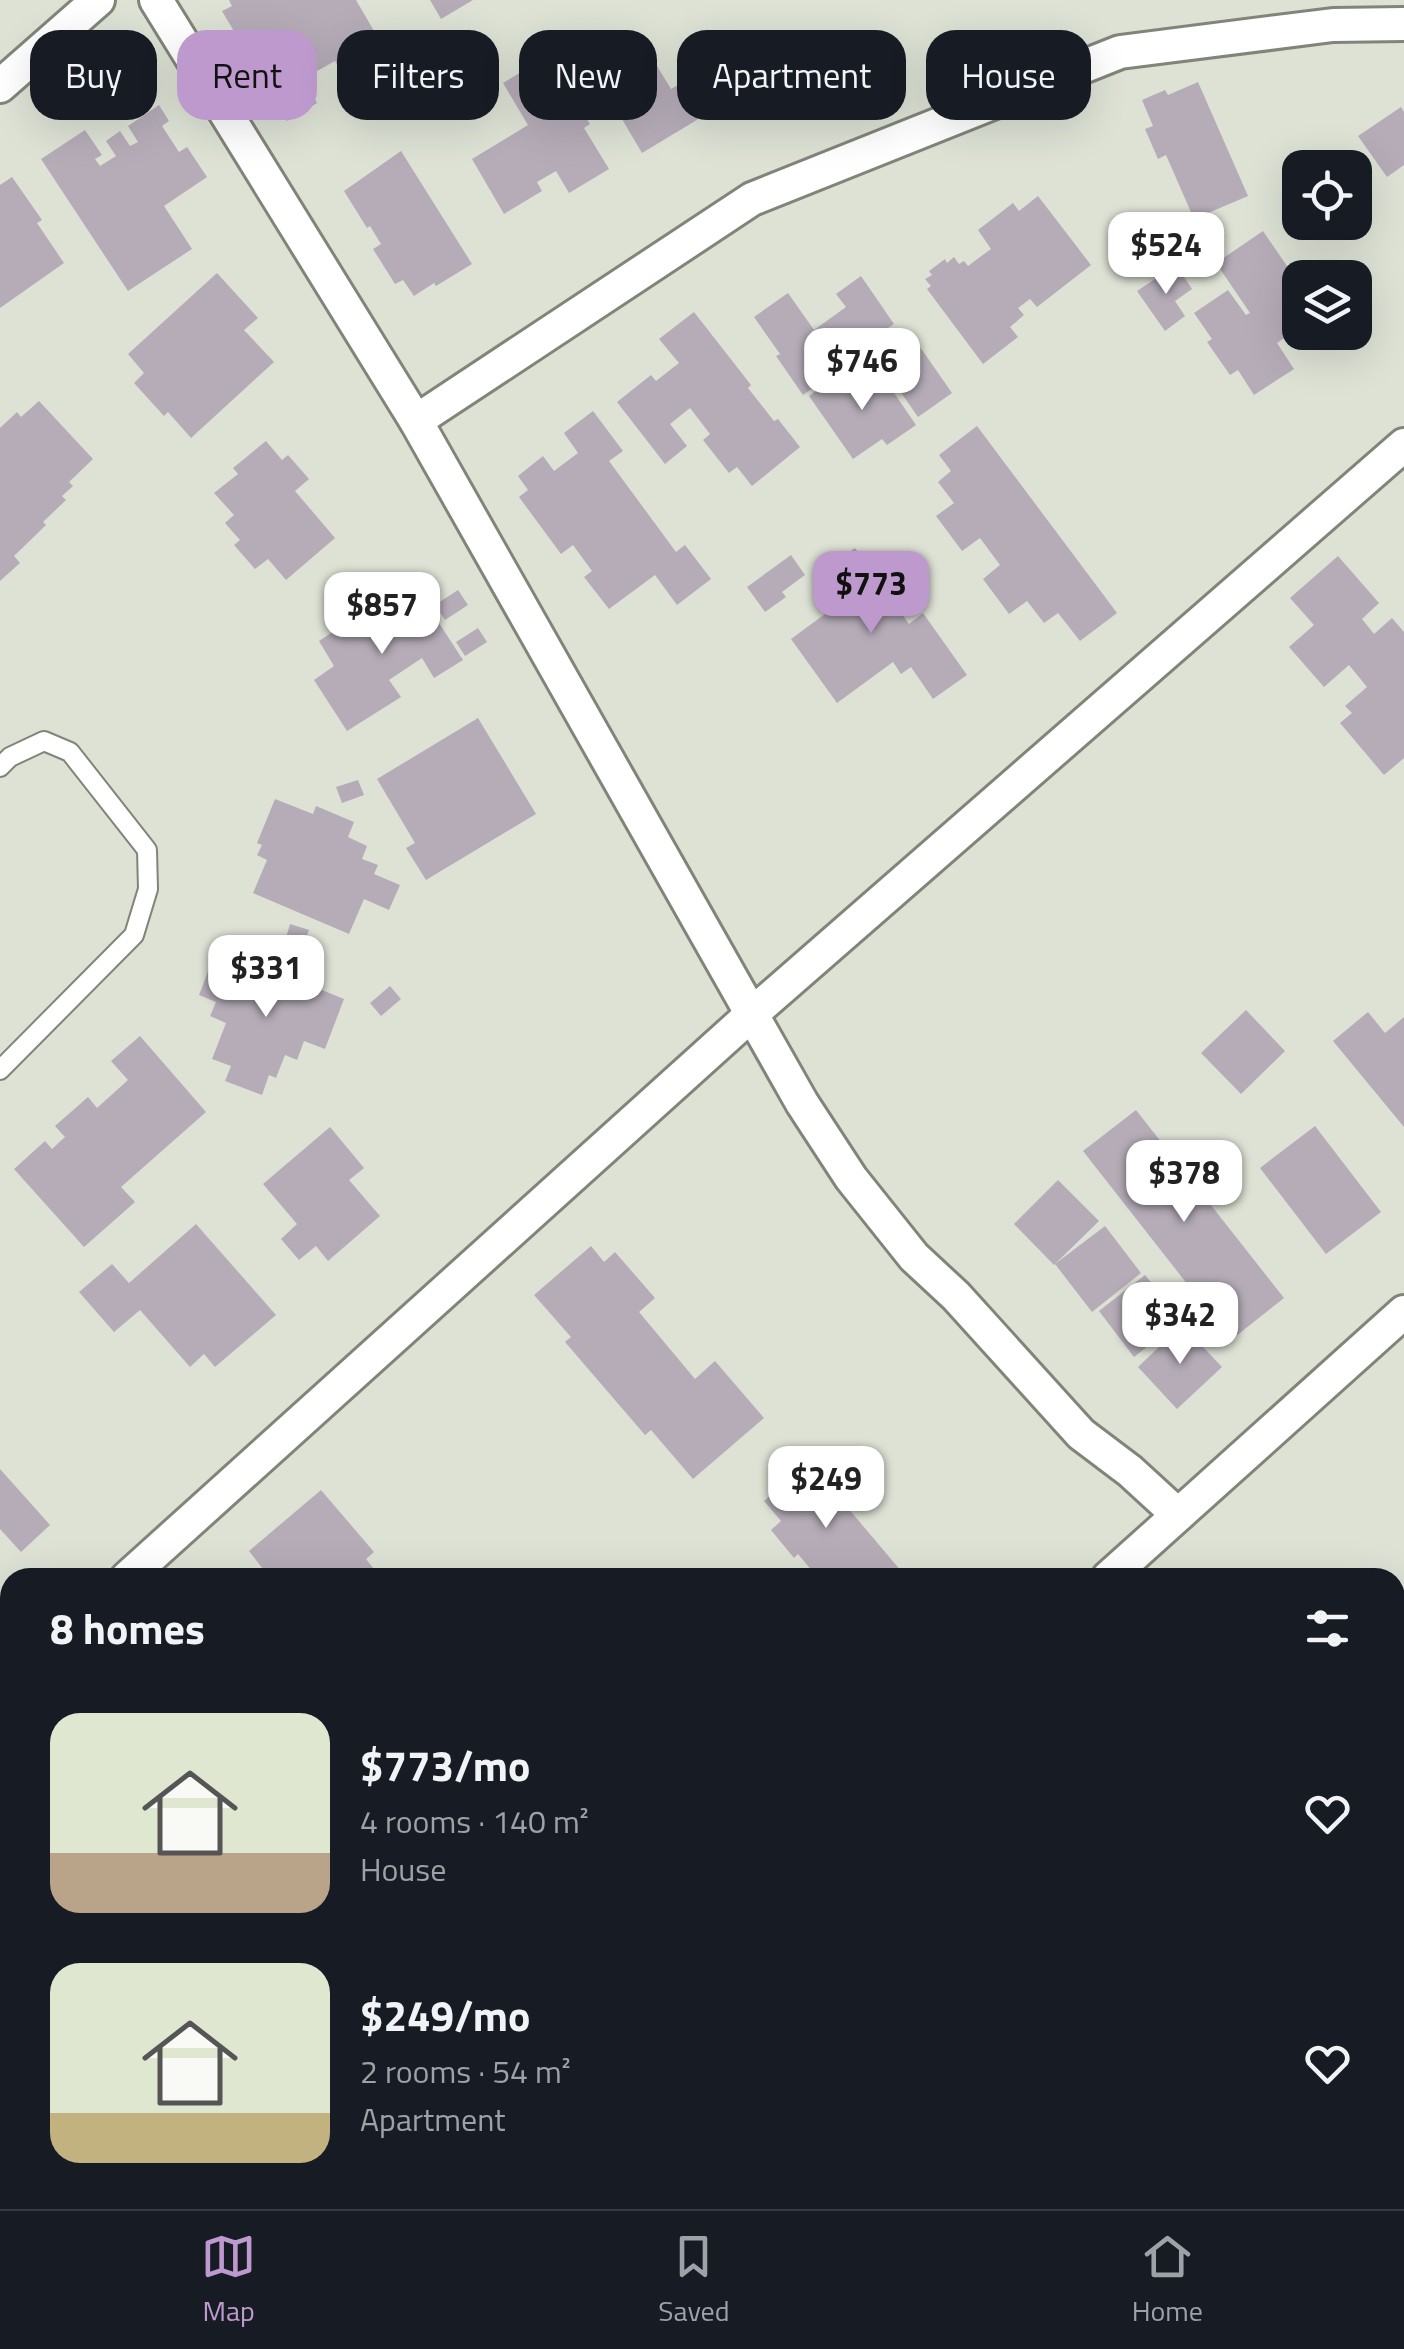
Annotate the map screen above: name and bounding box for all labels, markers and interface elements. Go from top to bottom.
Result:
chip: Buy [30,30,157,120]
chip: Rent [177,30,317,120]
chip: Filters [337,30,499,120]
chip: New [519,30,657,120]
chip: Apartment [677,30,906,120]
chip: House [926,30,1091,120]
map controls [1282,150,1372,350]
button: locate [1282,150,1372,240]
pin: $524 [1107,212,1225,297]
text: $524 [1130,220,1202,268]
button: layers [1282,260,1372,350]
pin: $746 [803,328,921,413]
text: $746 [826,336,898,384]
pin: $773 [812,551,930,636]
text: $773 [835,559,907,607]
pin: $857 [323,572,441,657]
text: $857 [346,580,418,628]
pin: $331 [207,935,325,1020]
text: $331 [230,943,302,991]
pin: $378 [1125,1140,1243,1225]
text: $378 [1148,1148,1220,1196]
pin: $342 [1121,1282,1239,1367]
text: $342 [1144,1290,1216,1338]
pin: $249 [767,1446,885,1531]
text: $249 [790,1454,862,1502]
text: 8 homes [50,1596,205,1660]
icon: filters [1300,1601,1355,1656]
text: $773/mo [360,1733,530,1797]
icon: home [130,1753,250,1873]
icon: heart [1300,1786,1355,1841]
text: 4 rooms · 140 m² [360,1797,589,1845]
text: House [360,1845,446,1893]
text: $249/mo [360,1983,530,2047]
icon: home [130,2003,250,2123]
icon: heart [1300,2036,1355,2091]
text: 2 rooms · 54 m² [360,2047,571,2095]
text: Apartment [360,2095,506,2143]
tab: Map [201,2229,256,2332]
tab: Saved [658,2229,730,2332]
tab: Home [1132,2229,1203,2332]

